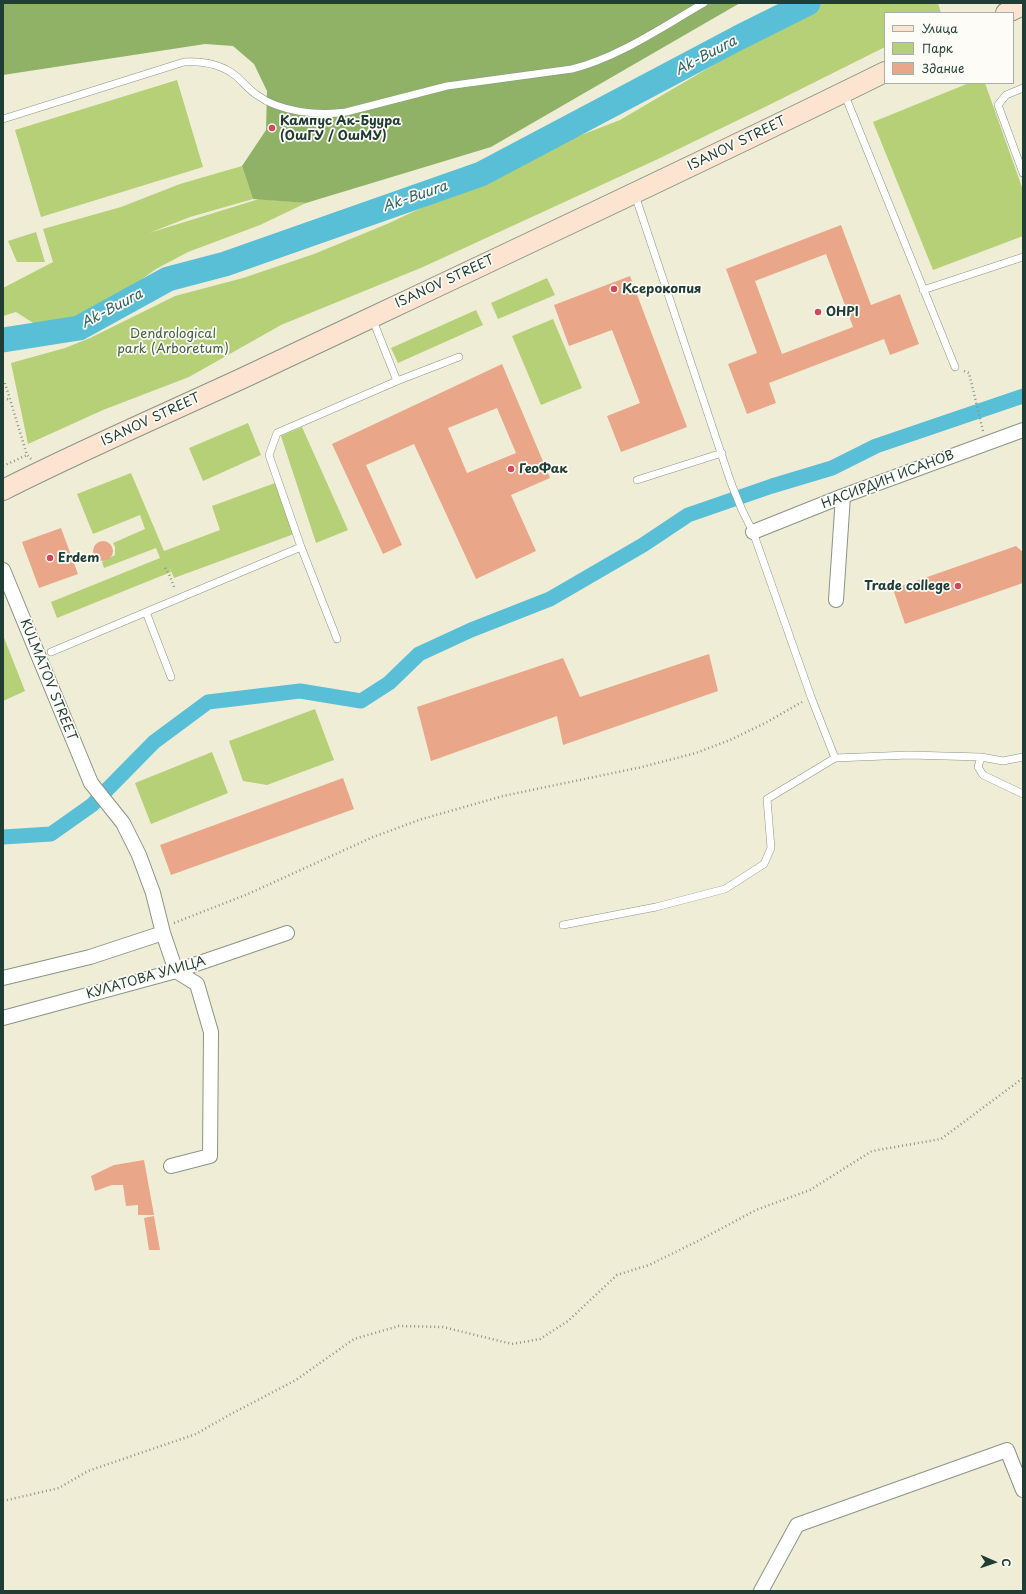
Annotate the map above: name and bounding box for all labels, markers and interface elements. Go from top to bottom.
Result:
legend [884,12,1014,84]
text: Улица [922,19,958,37]
water label: Ak-Buura [672,33,740,79]
text: Парк [922,39,953,57]
text: Здание [922,59,964,77]
place label: Кампус Ак-Буура (ОшГУ / ОшМУ) [280,113,401,144]
street label: ISANOV STREET [685,113,789,175]
marker: Кампус Ак-Буура (ОшГУ / ОшМУ) [267,123,277,133]
water label: Ak-Buura [381,178,449,216]
street label: ISANOV STREET [393,252,497,312]
place label: Ксерокопия [622,281,701,297]
marker: Ксерокопия [609,284,619,294]
water label: Ak-Buura [78,286,146,332]
place label: OHPI [826,304,858,320]
marker: OHPI [813,307,823,317]
park label: Dendrological park (Arboretum) [117,326,229,357]
street label: ISANOV STREET [99,390,203,450]
street label: НАСИРДИН ИСАНОВ [820,448,956,512]
place label: ГеоФак [519,461,568,477]
marker: ГеоФак [506,464,516,474]
place label: Erdem [58,550,99,566]
marker: Erdem [45,553,55,563]
place label: Trade college [864,578,950,594]
marker: Trade college [953,581,963,591]
street label: KULMATOV STREET [16,617,80,743]
street label: КУЛАТОВА УЛИЦА [85,954,207,1002]
north arrow [974,1542,1014,1582]
text: С [998,1558,1015,1567]

